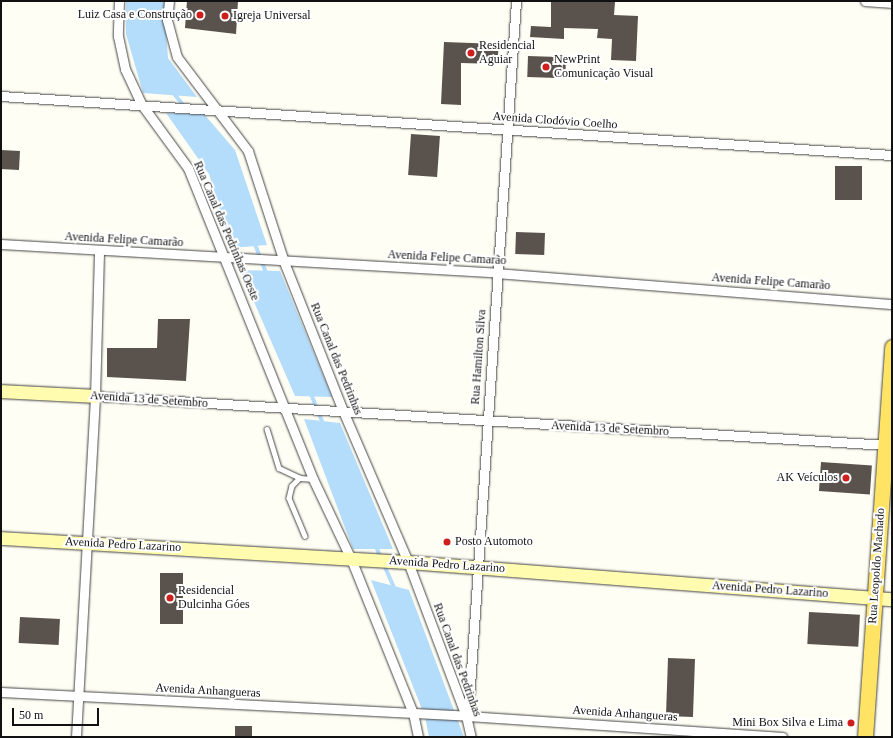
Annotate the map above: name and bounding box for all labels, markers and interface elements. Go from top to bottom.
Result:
place label: Luiz Casa e Construção [78,8,192,22]
place label: Igreja Universal [233,9,311,23]
marker: Luiz Casa e Construção [195,10,205,20]
marker: Igreja Universal [220,11,230,21]
place label: Residencial Aguiar [479,39,535,67]
marker: Residencial Aguiar [466,48,476,58]
place label: NewPrint Comunicação Visual [554,53,654,81]
marker: NewPrint Comunicação Visual [541,62,551,72]
street label: Avenida Clodóvio Coelho [492,109,618,133]
street label: Rua Canal das Pedrinhas Oeste [190,159,262,303]
street label: Avenida Felipe Camarão [64,230,184,250]
street label: Avenida Felipe Camarão [387,248,507,268]
street label: Avenida Felipe Camarão [711,271,831,293]
street label: Rua Canal das Pedrinhas [307,301,365,417]
street label: Rua Hamilton Silva [468,309,490,405]
street label: Avenida 13 de Setembro [90,389,208,411]
street label: Avenida 13 de Setembro [551,419,669,439]
place label: AK Veículos [776,471,838,485]
marker: AK Veículos [841,473,851,483]
street label: Rua Leopoldo Machado [866,508,888,624]
street label: Avenida Pedro Lazarino [65,535,181,555]
place label: Posto Automoto [455,535,533,549]
marker: Posto Automoto [442,537,452,547]
street label: Avenida Pedro Lazarino [388,554,506,576]
street label: Avenida Pedro Lazarino [711,579,829,601]
place label: Residencial Dulcinha Góes [178,584,250,612]
marker: Residencial Dulcinha Góes [165,593,175,603]
street label: Rua Canal das Pedrinhas [430,601,484,719]
street label: Avenida Anhangueras [155,681,261,701]
scale bar [14,700,101,726]
street label: Avenida Anhangueras [572,703,678,725]
text: 50 m [19,708,43,722]
place label: Mini Box Silva e Lima [732,716,843,730]
marker: Mini Box Silva e Lima [846,718,856,728]

